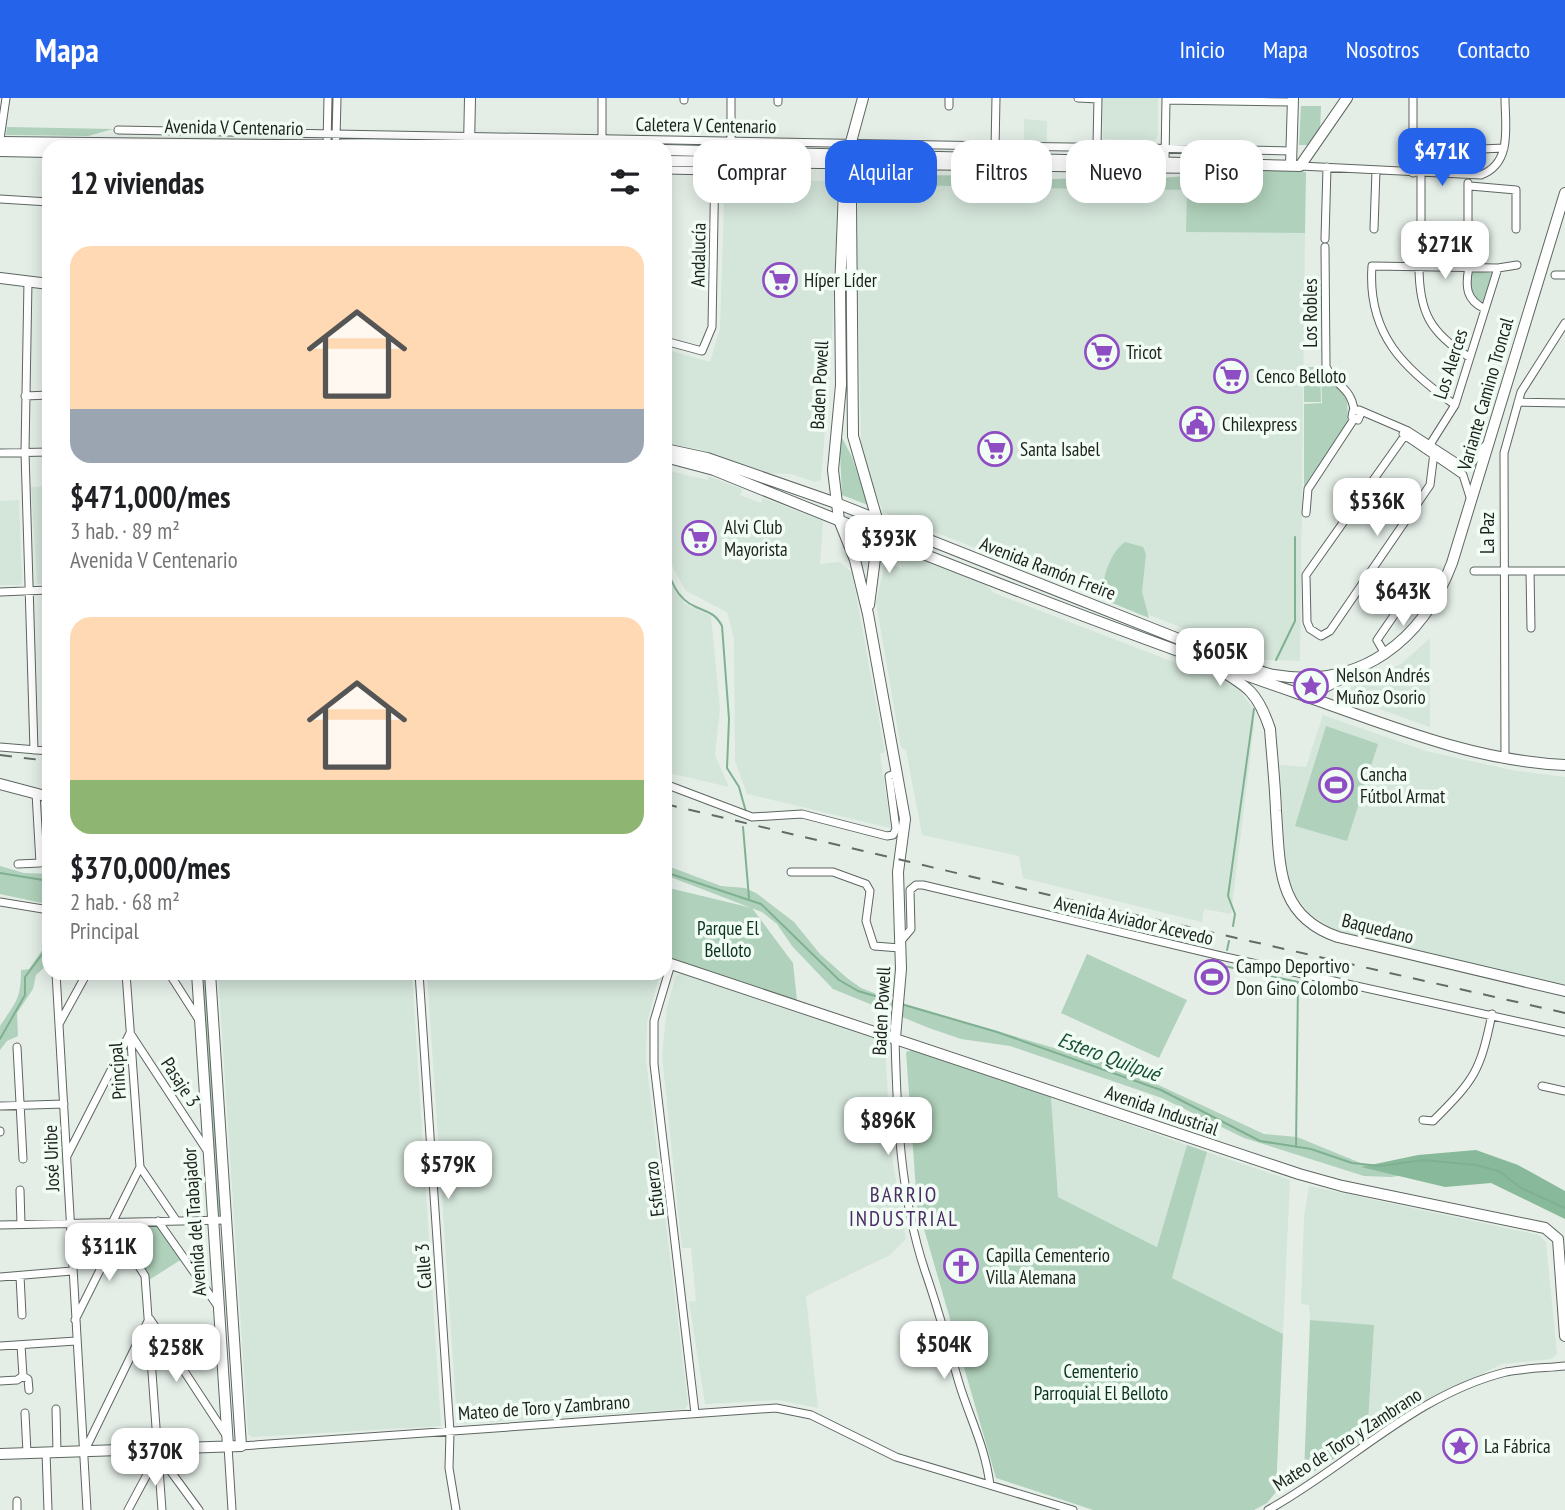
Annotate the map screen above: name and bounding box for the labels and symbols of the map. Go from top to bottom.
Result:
street label: Caletera V Centenario [635,112,777,138]
street label: Avenida V Centenario [164,114,304,140]
pin: $471K [1393,129,1491,188]
pin: $271K [1396,222,1494,281]
street label: Andalucía [685,223,711,287]
supermarket icon: Híper Líder [761,261,799,299]
place label: Híper Líder [804,268,878,292]
street label: Los Robles [1298,278,1322,348]
street label: Variante Camino Troncal [1451,314,1518,474]
street label: Los Alerces [1427,326,1473,402]
supermarket icon: Tricot [1083,333,1121,371]
street label: Baden Powell [805,339,833,430]
place label: Tricot [1126,340,1163,364]
supermarket icon: Cenco Belloto [1212,357,1250,395]
place label: Cenco Belloto [1256,364,1346,388]
public building icon: Chilexpress [1178,405,1216,443]
place label: Chilexpress [1222,412,1297,436]
supermarket icon: Santa Isabel [976,430,1014,468]
place label: Santa Isabel [1020,437,1100,461]
pin: $536K [1328,478,1426,538]
street label: La Paz [1475,512,1499,554]
place label: Alvi Club Mayorista [724,515,788,561]
pin: $393K [840,516,938,575]
supermarket icon: Alvi Club Mayorista [680,519,718,557]
street label: Avenida Ramón Freire [977,531,1120,605]
pin: $643K [1354,568,1452,628]
pin: $605K [1171,628,1269,688]
place label: Nelson Andrés Muñoz Osorio [1336,663,1430,709]
place icon: Nelson Andrés Muñoz Osorio [1292,667,1330,705]
place label: Cancha Fútbol Armat [1360,762,1446,808]
sports icon: Cancha Fútbol Armat [1317,766,1355,804]
street label: Avenida Aviador Acevedo [1052,890,1216,950]
street label: Baquedano [1340,907,1416,949]
park label: Parque El Belloto [697,916,759,962]
place label: Campo Deportivo Don Gino Colombo [1236,954,1358,1000]
sports icon: Campo Deportivo Don Gino Colombo [1193,958,1231,996]
street label: Baden Powell [867,965,895,1056]
water label: Estero Quilpué [1054,1026,1166,1088]
street label: Principal [103,1041,131,1100]
street label: Pasaje 3 [156,1053,206,1111]
street label: Avenida Industrial [1102,1079,1222,1141]
pin: $896K [839,1098,937,1157]
street label: José Uribe [38,1124,64,1193]
pin: $579K [399,1142,497,1201]
street label: Avenida del Trabajador [177,1146,211,1297]
street label: Esfuerzo [639,1160,669,1218]
district label: BARRIO INDUSTRIAL [849,1181,959,1232]
pin: $311K [60,1224,158,1283]
street label: Calle 3 [409,1243,437,1289]
place label: Capilla Cementerio Villa Alemana [985,1243,1110,1289]
church icon: Capilla Cementerio Villa Alemana [942,1247,980,1285]
pin: $504K [895,1322,993,1381]
pin: $258K [127,1324,225,1384]
park label: Cementerio Parroquial El Belloto [1034,1359,1168,1405]
street label: Mateo de Toro y Zambrano [1268,1382,1426,1496]
street label: Mateo de Toro y Zambrano [457,1389,631,1425]
place icon: La Fábrica [1441,1427,1479,1465]
pin: $370K [106,1428,204,1488]
place label: La Fábrica [1484,1434,1551,1458]

